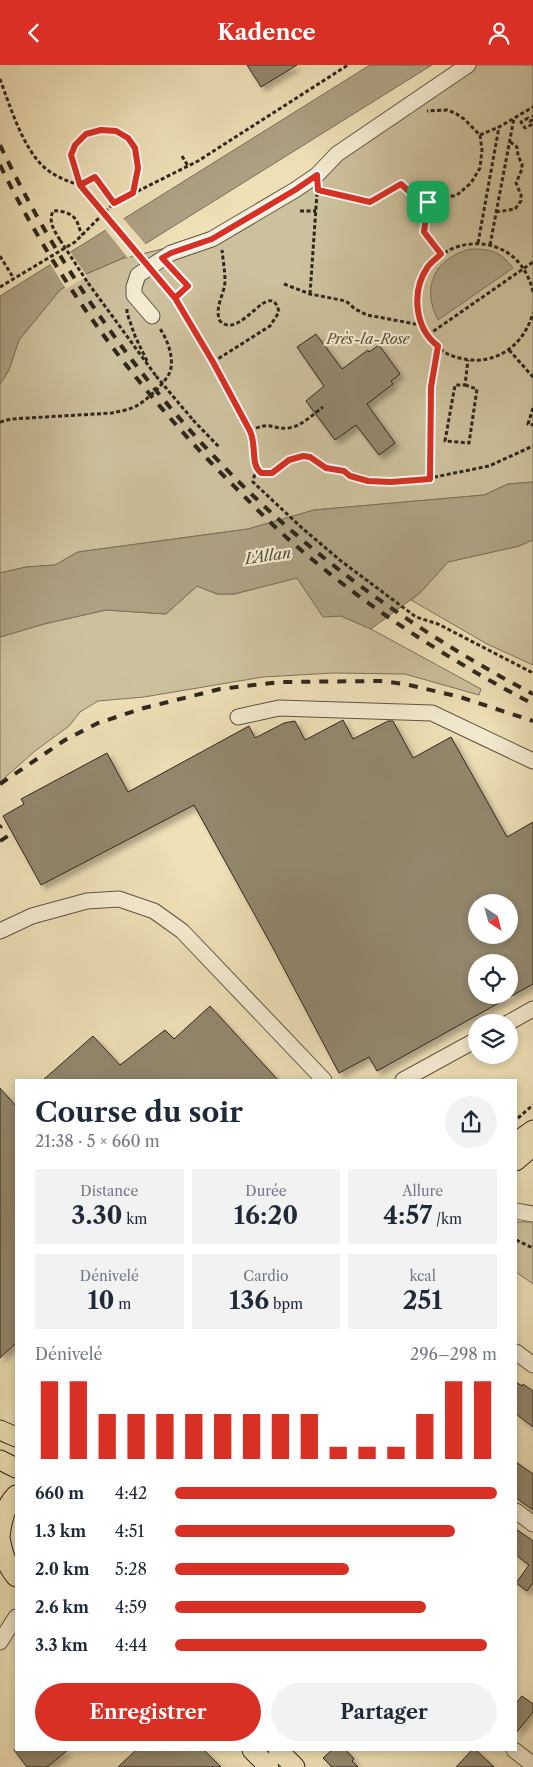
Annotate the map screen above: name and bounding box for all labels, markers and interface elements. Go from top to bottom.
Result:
icon: back [20,19,48,47]
text: Kadence [217,19,316,46]
icon: person [485,19,513,47]
pin [407,181,449,223]
icon: arrive [414,188,442,216]
park label: Près-la-Rose [325,330,411,348]
water label: L'Allan [243,543,292,568]
north arrow [468,894,518,944]
map controls [468,894,518,1064]
button: locate [468,954,518,1004]
button: layers [468,1014,518,1064]
text: Course du soir [35,1095,243,1129]
button: share [445,1096,497,1148]
text: 21:38 · 5 × 660 m [35,1131,160,1151]
text: Distance [80,1182,138,1200]
text: Durée [245,1182,287,1200]
text: Allure [402,1182,443,1200]
text: 3.30 [71,1200,122,1231]
text: 16:20 [234,1200,298,1231]
text: 4:57 [383,1200,432,1231]
text: km [122,1210,147,1228]
text: /km [432,1210,462,1228]
text: Dénivelé [80,1267,139,1285]
text: Cardio [243,1267,289,1285]
text: kcal [409,1267,436,1285]
text: 10 [87,1285,114,1316]
text: 136 [229,1285,269,1316]
text: 251 [403,1285,443,1316]
text: m [114,1295,131,1313]
text: bpm [269,1295,303,1313]
text: Dénivelé [35,1344,103,1364]
text: 296–298 m [410,1344,497,1364]
text: 660 m [35,1483,84,1503]
text: 4:42 [115,1483,147,1503]
text: 1.3 km [35,1521,86,1541]
text: 4:51 [115,1521,144,1541]
text: 2.0 km [35,1559,89,1579]
text: 5:28 [115,1559,147,1579]
text: 2.6 km [35,1597,89,1617]
text: 4:59 [115,1597,147,1617]
text: 3.3 km [35,1635,88,1655]
text: 4:44 [115,1635,147,1655]
button: Enregistrer [35,1683,261,1741]
button: Partager [271,1683,497,1741]

